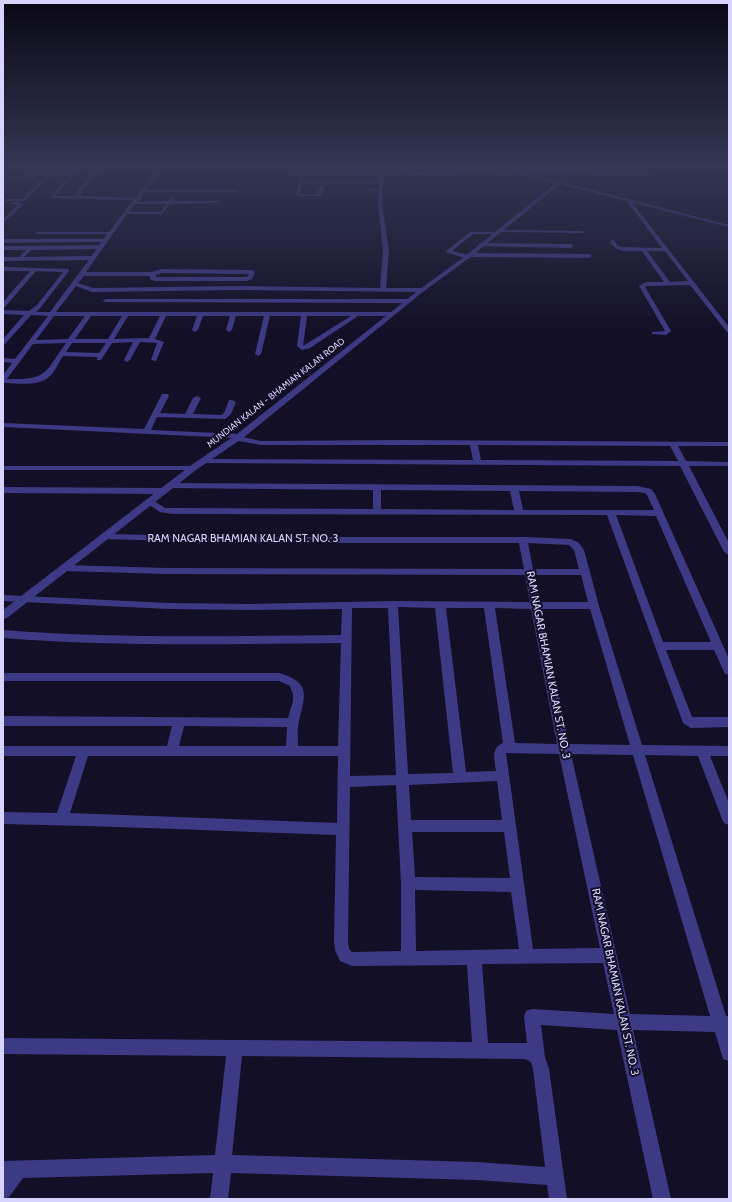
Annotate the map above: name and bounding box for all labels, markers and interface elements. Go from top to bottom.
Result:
street label: MUNDIAN KALAN - BHAMIAN KALAN ROAD [205,336,347,450]
street label: RAM NAGAR BHAMIAN KALAN ST. NO. 3 [147,532,339,546]
street label: RAM NAGAR BHAMIAN KALAN ST. NO. 3 [523,570,573,760]
street label: RAM NAGAR BHAMIAN KALAN ST. NO. 3 [589,887,641,1077]

